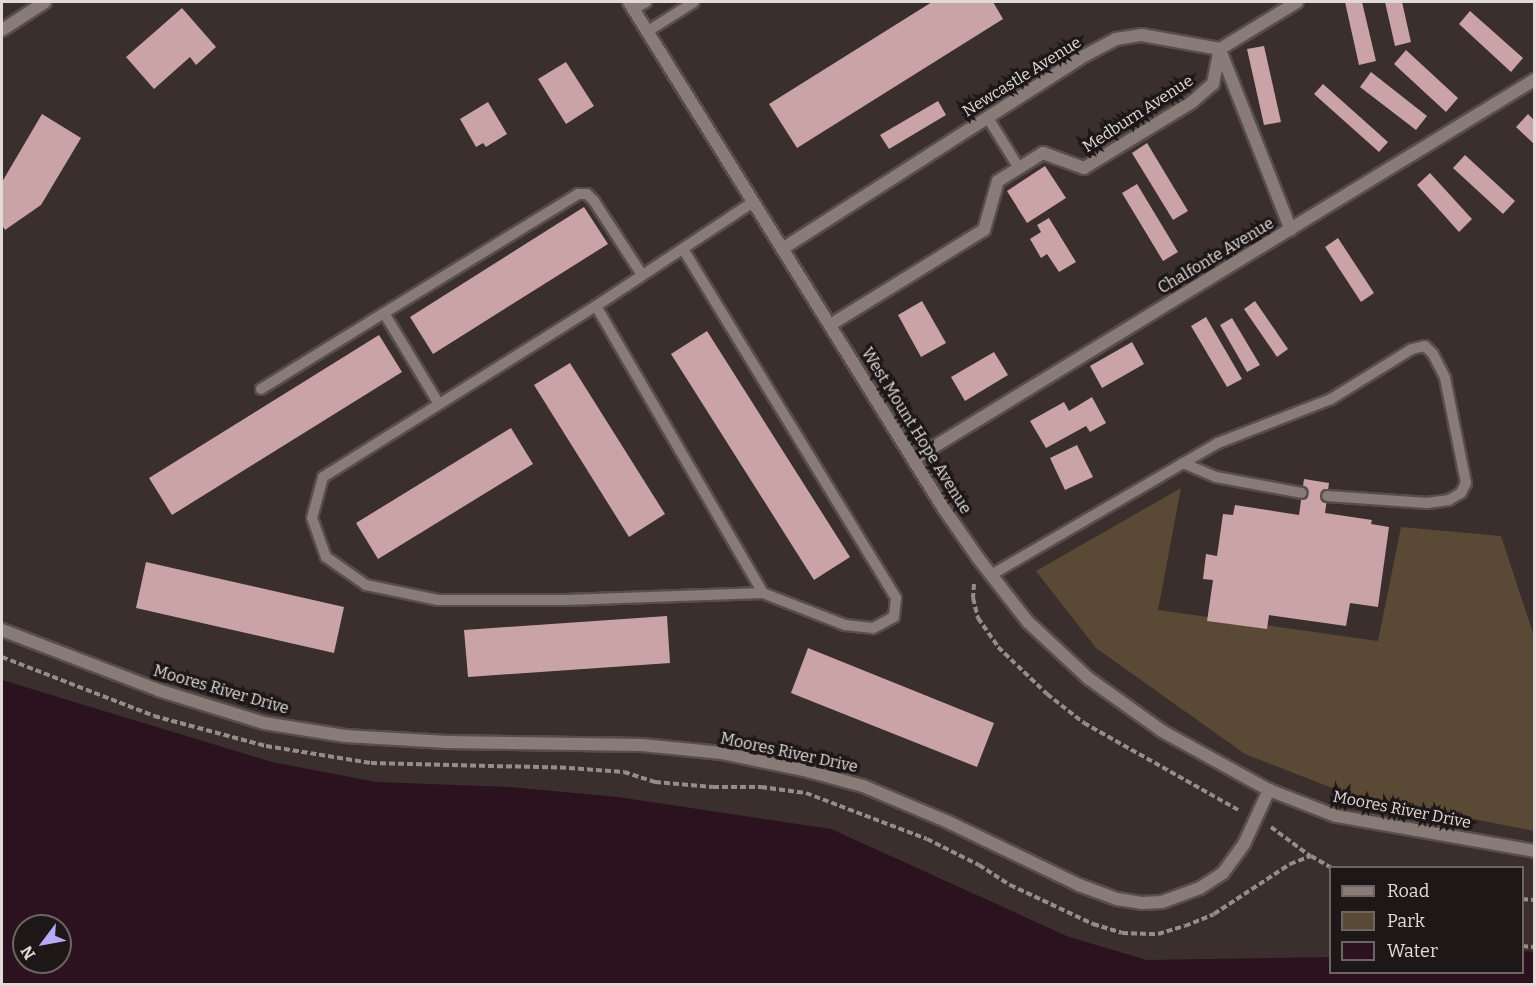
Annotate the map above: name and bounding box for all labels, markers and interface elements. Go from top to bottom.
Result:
street label: Newcastle Avenue [959,33,1085,121]
street label: Medburn Avenue [1079,71,1197,157]
street label: Chalfonte Avenue [1155,214,1277,298]
street label: West Mount Hope Avenue [857,344,975,518]
street label: Moores River Drive [151,661,291,719]
street label: Moores River Drive [719,729,859,777]
street label: Moores River Drive [1331,787,1473,833]
legend [1329,866,1524,974]
text: Road [1387,880,1429,902]
text: Park [1387,910,1425,932]
north arrow [12,914,72,974]
text: Water [1387,940,1438,962]
text: N [17,942,39,963]

